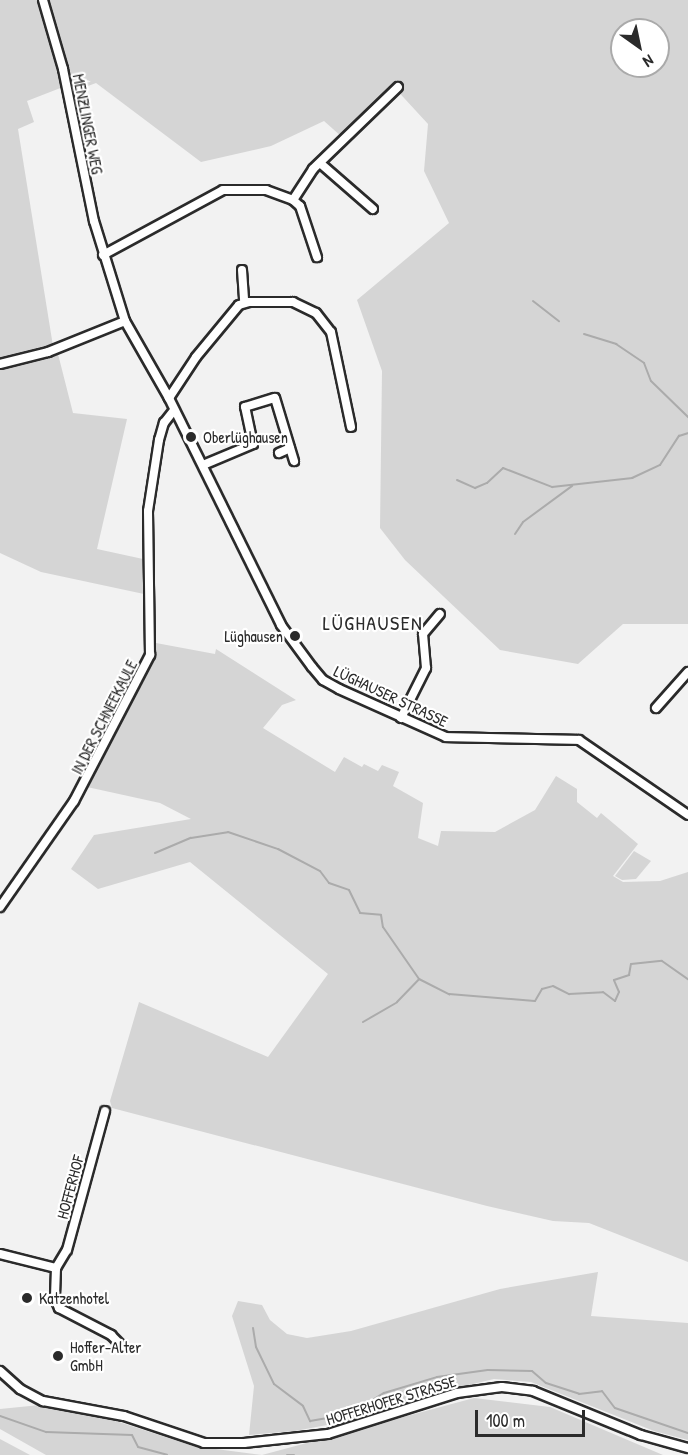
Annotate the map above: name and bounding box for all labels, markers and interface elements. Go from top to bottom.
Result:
north arrow [610,18,670,78]
text: N [639,50,658,73]
street label: MENZLINGER WEG [69,72,107,176]
place label: Oberlüghausen [203,427,288,447]
marker: Oberlüghausen [184,430,198,444]
district label: LÜGHAUSEN [323,610,423,634]
place label: Lüghausen [224,626,283,646]
marker: Lüghausen [288,629,302,643]
street label: IN DER SCHNEEKAULE [67,657,141,777]
street label: LÜGHAUSER STRASSE [331,661,451,731]
street label: HOFFERHOF [52,1153,88,1221]
place label: Katzenhotel [39,1288,109,1308]
marker: Katzenhotel [20,1291,34,1305]
place label: Hoffer-Alter GmbH [70,1337,141,1375]
marker: Hoffer-Alter GmbH [51,1349,65,1363]
street label: HOFFERHOFER STRASSE [324,1371,458,1429]
scale bar [478,1398,588,1436]
text: 100 m [486,1408,525,1433]

